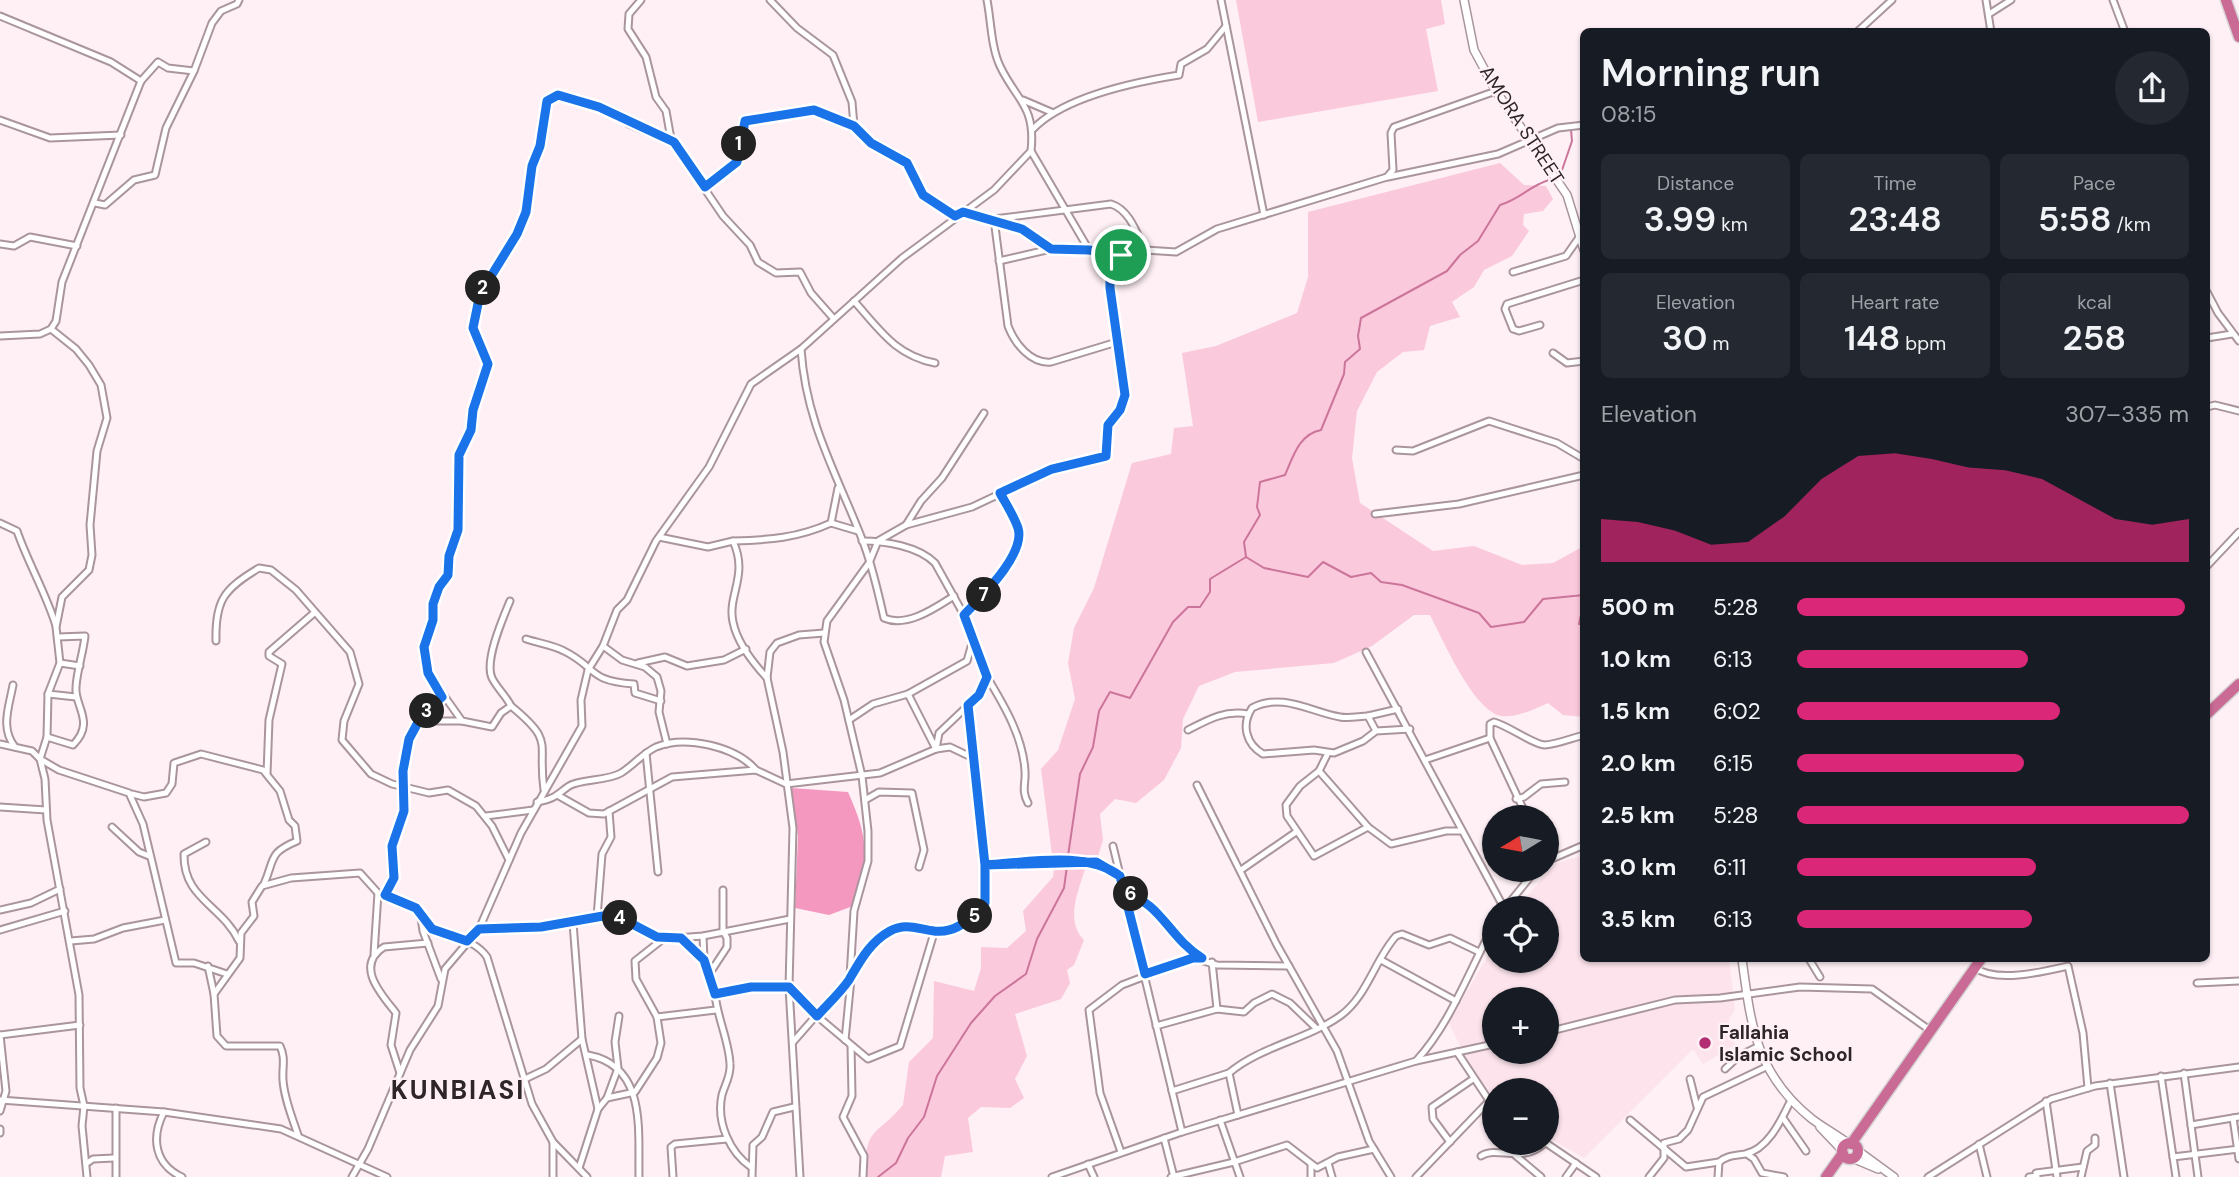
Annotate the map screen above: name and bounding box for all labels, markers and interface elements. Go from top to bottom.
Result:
text: Morning run [1601,48,1821,98]
button: share [2115,51,2189,125]
street label: AMORA STREET [1474,61,1570,190]
text: 08:15 [1601,99,1657,129]
pin: 1 [722,127,756,162]
text: 1 [735,131,742,156]
text: Distance [1657,171,1734,196]
text: Time [1874,171,1916,196]
text: Pace [2073,171,2116,196]
text: 3.99 [1644,196,1716,242]
text: 23:48 [1848,196,1942,242]
text: 5:58 [2038,196,2112,242]
text: km [1716,212,1748,237]
text: /km [2112,212,2151,237]
pin [1091,225,1151,285]
icon: arrive [1102,236,1140,274]
pin: 2 [466,270,500,306]
text: 2 [477,275,488,300]
text: Elevation [1656,290,1735,315]
text: Heart rate [1851,290,1939,315]
text: kcal [2077,290,2111,315]
text: 30 [1662,315,1707,361]
text: 148 [1844,315,1900,361]
text: 258 [2062,315,2126,361]
text: m [1707,331,1729,356]
text: bpm [1900,331,1946,356]
text: Elevation [1601,399,1697,429]
text: 307–335 m [2065,399,2189,429]
pin: 7 [967,578,1002,612]
text: 7 [978,582,989,607]
text: 500 m [1601,592,1675,622]
text: 5:28 [1713,592,1759,622]
text: 1.0 km [1601,644,1671,674]
text: 6:13 [1713,644,1753,674]
pin: 3 [410,694,444,728]
text: 1.5 km [1601,696,1670,726]
text: 6:02 [1713,696,1761,726]
text: 3 [421,698,432,723]
text: 2.0 km [1601,748,1676,778]
text: 6:15 [1713,748,1753,778]
text: 2.5 km [1601,800,1675,830]
text: 5:28 [1713,800,1759,830]
north arrow [1482,805,1559,882]
map controls [1482,805,1559,1155]
text: 3.0 km [1601,852,1676,882]
text: 6:11 [1713,852,1746,882]
pin: 6 [1114,876,1148,912]
text: 6 [1124,881,1137,906]
button: locate [1482,896,1559,973]
pin: 5 [958,898,992,934]
pin: 4 [602,900,638,936]
text: 5 [969,903,980,928]
text: 3.5 km [1601,904,1675,934]
text: 6:13 [1713,904,1753,934]
text: 4 [613,905,626,930]
button: + [1482,987,1559,1064]
place label: Fallahia Islamic School [1719,1020,1853,1067]
marker: Fallahia Islamic School [1697,1035,1713,1051]
district label: KUNBIASI [391,1073,525,1107]
button: − [1482,1078,1559,1155]

